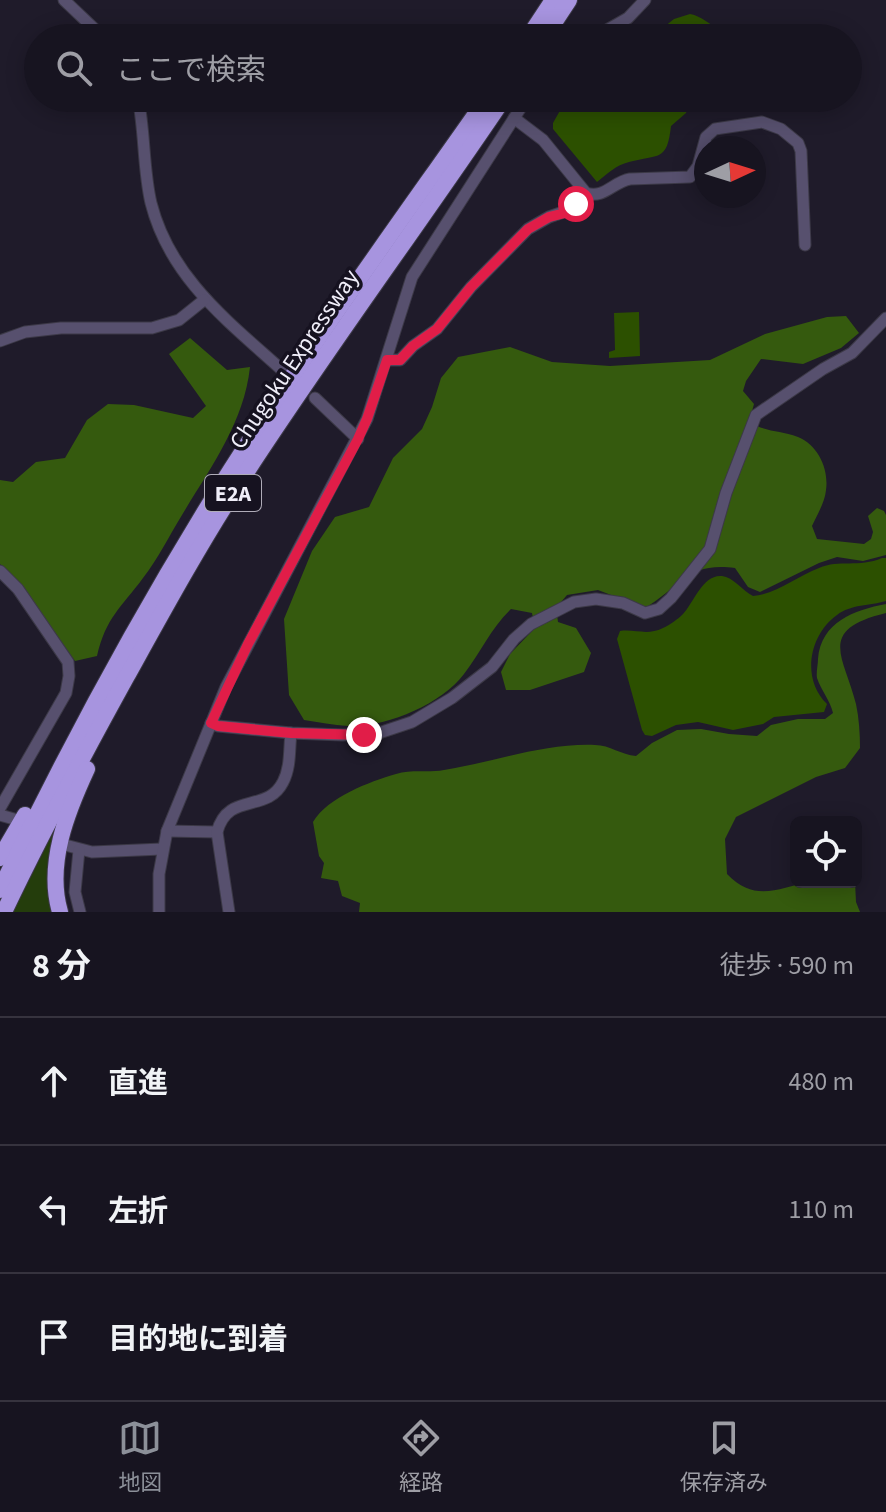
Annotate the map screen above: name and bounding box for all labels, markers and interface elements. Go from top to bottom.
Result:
search box [24,24,862,112]
icon: search [52,46,96,90]
text: ここで検索 [116,49,266,92]
north arrow [694,136,766,208]
route start [558,186,594,222]
street label: Chugoku Expressway [221,262,368,456]
road number: E2A [205,475,261,511]
route end [346,717,382,753]
map controls [790,816,862,888]
button: locate [790,816,862,888]
text: 8 分 [32,942,91,991]
text: 徒歩 · 590 m [720,947,854,984]
icon: ahead [32,1059,76,1103]
text: 直進 [108,1062,168,1105]
text: 480 m [788,1063,854,1100]
icon: left [32,1187,76,1231]
text: 左折 [108,1190,168,1233]
text: 110 m [788,1191,854,1228]
icon: arrive [32,1315,76,1359]
text: 目的地に到着 [108,1318,288,1361]
tab: 地図 [118,1416,162,1499]
tab: 経路 [399,1416,443,1499]
tab: 保存済み [680,1416,768,1499]

